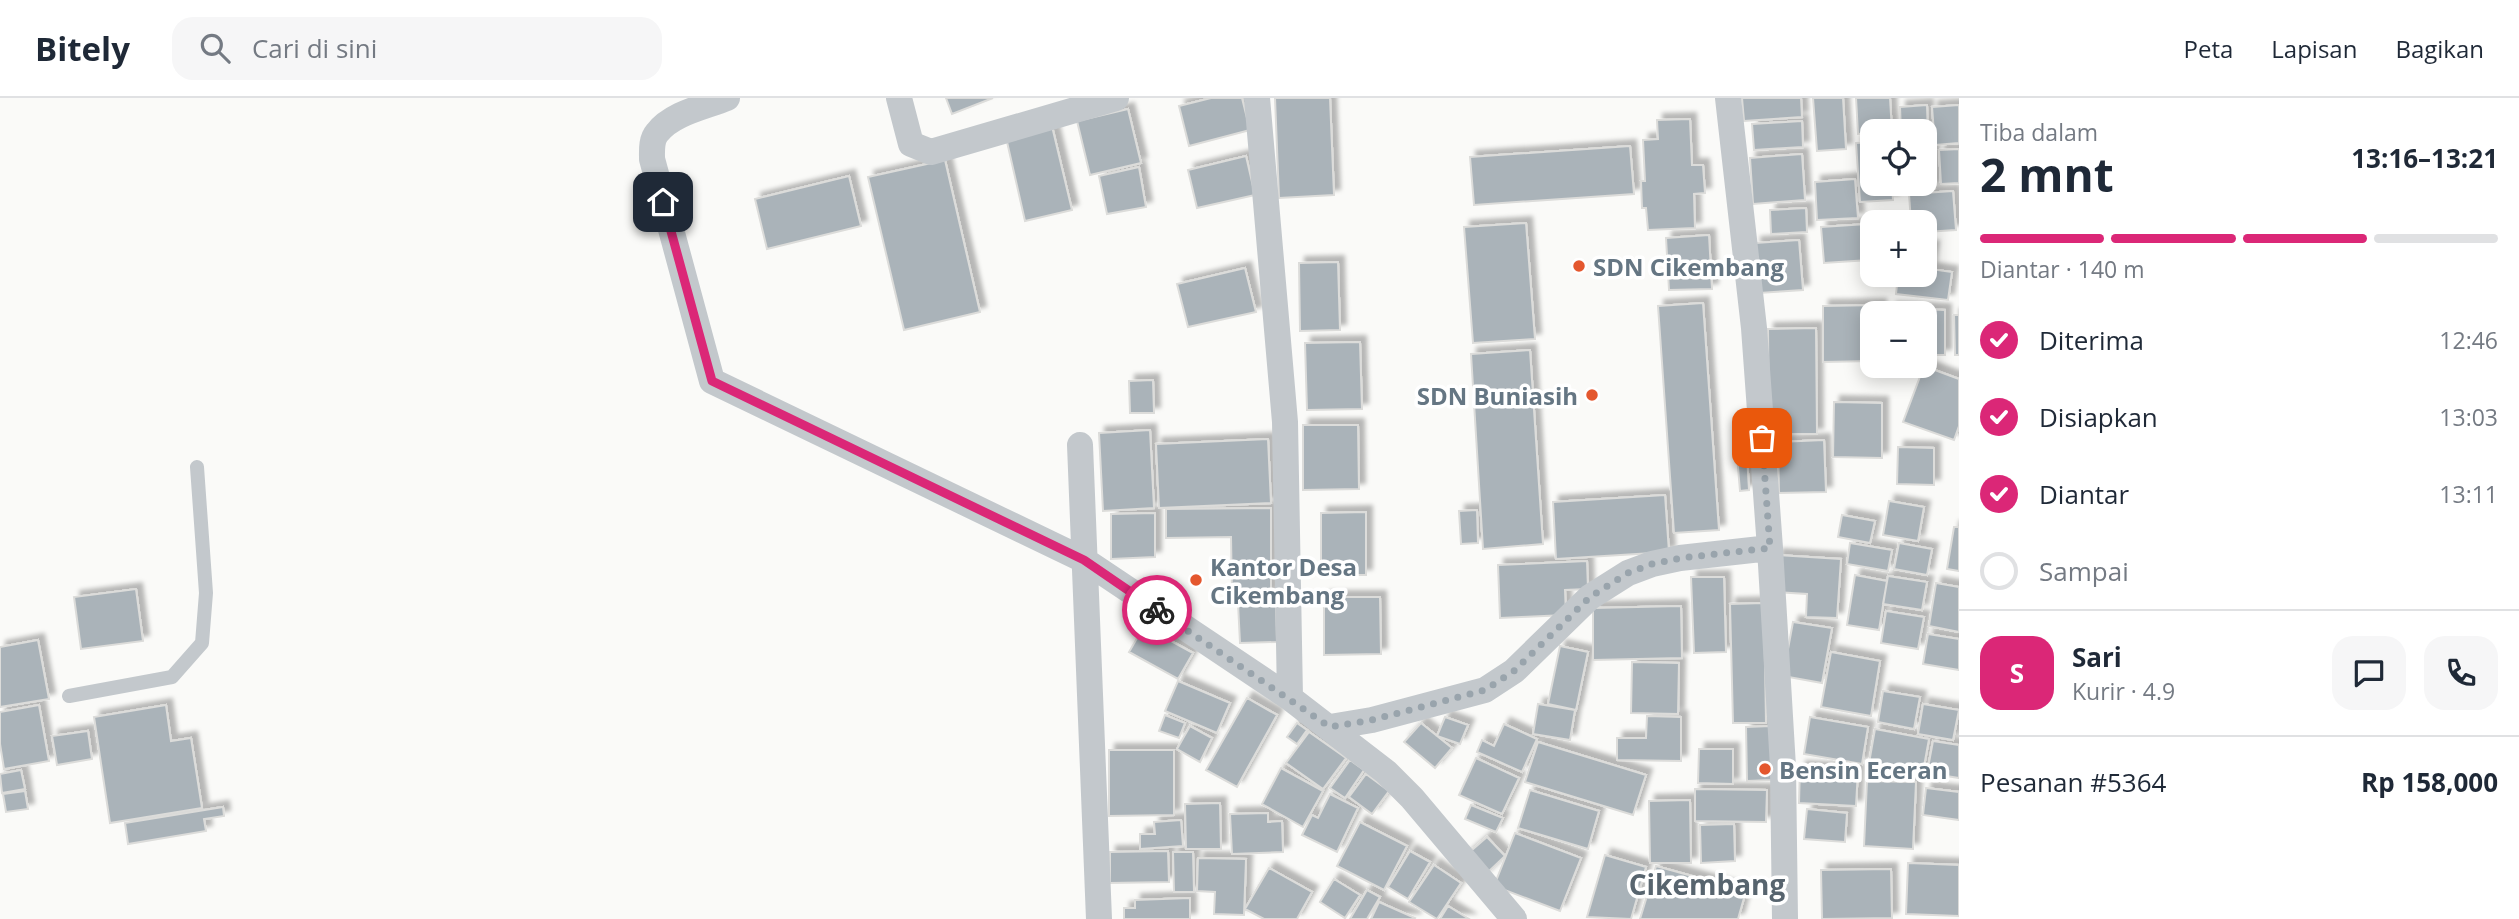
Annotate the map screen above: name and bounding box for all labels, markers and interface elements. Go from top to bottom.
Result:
search box [172,17,662,80]
text: Bitely [35,26,130,71]
icon: search [196,29,234,67]
text: Cari di sini [252,30,377,66]
text: Peta [2183,32,2233,65]
text: Lapisan [2271,32,2357,65]
text: Bagikan [2395,32,2484,65]
text: Tiba dalam [1980,116,2098,148]
map controls [1860,119,1937,378]
button: locate [1860,119,1937,196]
text: 13:16–13:21 [2351,140,2498,176]
text: 2 mnt [1980,143,2114,205]
pin [633,172,693,232]
icon: home [644,183,682,221]
button: + [1860,210,1937,287]
place label: SDN Cikembang [1593,250,1784,283]
text: Diantar · 140 m [1980,253,2144,285]
marker: SDN Cikembang [1571,258,1587,274]
button: − [1860,301,1937,378]
icon: check [1980,321,2018,359]
text: Diterima [2039,322,2144,358]
text: 12:46 [2439,324,2498,356]
place label: SDN Buniasih [1417,379,1578,412]
marker: SDN Buniasih [1584,387,1600,403]
icon: check [1980,398,2018,436]
text: Disiapkan [2039,399,2158,435]
text: 13:03 [2439,401,2498,433]
pin [1732,408,1792,468]
icon: bag [1743,419,1781,457]
icon: check [1980,475,2018,513]
text: Diantar [2039,476,2129,512]
text: 13:11 [2439,478,2498,510]
place label: Kantor Desa Cikembang [1210,550,1357,611]
text: Sampai [2039,553,2129,589]
marker: Kantor Desa Cikembang [1188,572,1204,588]
courier [1122,575,1192,645]
icon: bike [1138,591,1176,629]
button: chat [2332,636,2406,710]
button: phone [2424,636,2498,710]
text: Sari [2072,639,2122,675]
text: S [2010,655,2024,691]
text: Kurir · 4.9 [2072,675,2175,707]
place label: Bensin Eceran [1779,753,1947,786]
marker: Bensin Eceran [1757,761,1773,777]
text: Pesanan #5364 [1980,764,2166,800]
text: Rp 158,000 [2361,764,2498,800]
district label: Cikembang [1629,865,1786,903]

